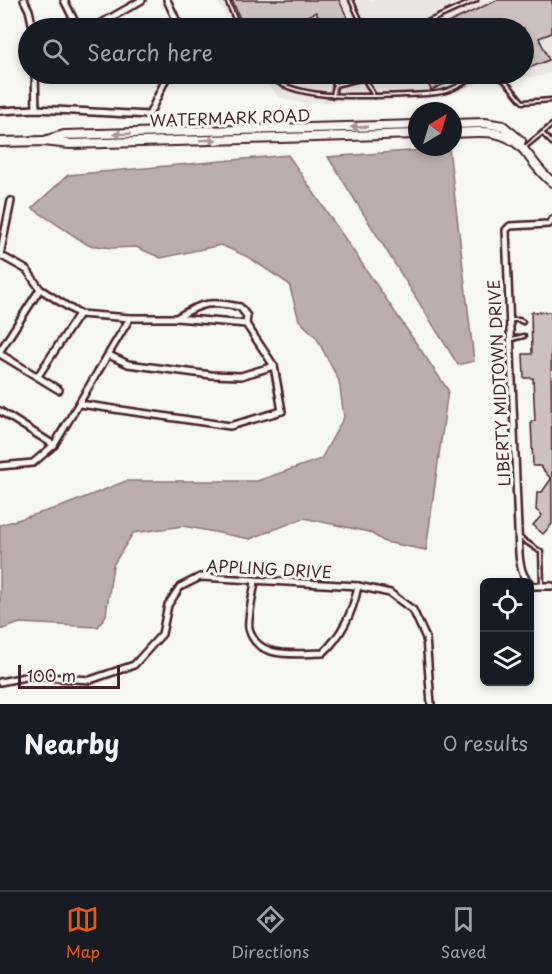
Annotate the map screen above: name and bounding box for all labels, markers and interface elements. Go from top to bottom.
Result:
search box [18,18,534,84]
icon: search [39,35,72,68]
text: Search here [87,35,213,68]
street label: WATERMARK ROAD [149,102,311,132]
north arrow [408,102,462,156]
one-way arrow [349,122,368,132]
one-way arrow [112,129,131,138]
one-way arrow [198,135,217,145]
street label: LIBERTY MIDTOWN DRIVE [481,279,515,487]
street label: APPLING DRIVE [205,553,333,583]
map controls [480,578,534,686]
button: locate [480,578,534,632]
button: layers [480,632,534,686]
scale bar [18,662,120,690]
text: 100 m [27,663,76,687]
text: Nearby [24,724,119,763]
text: 0 results [443,728,528,758]
tab: Map [66,903,100,963]
tab: Directions [231,903,309,963]
tab: Saved [441,903,486,963]

